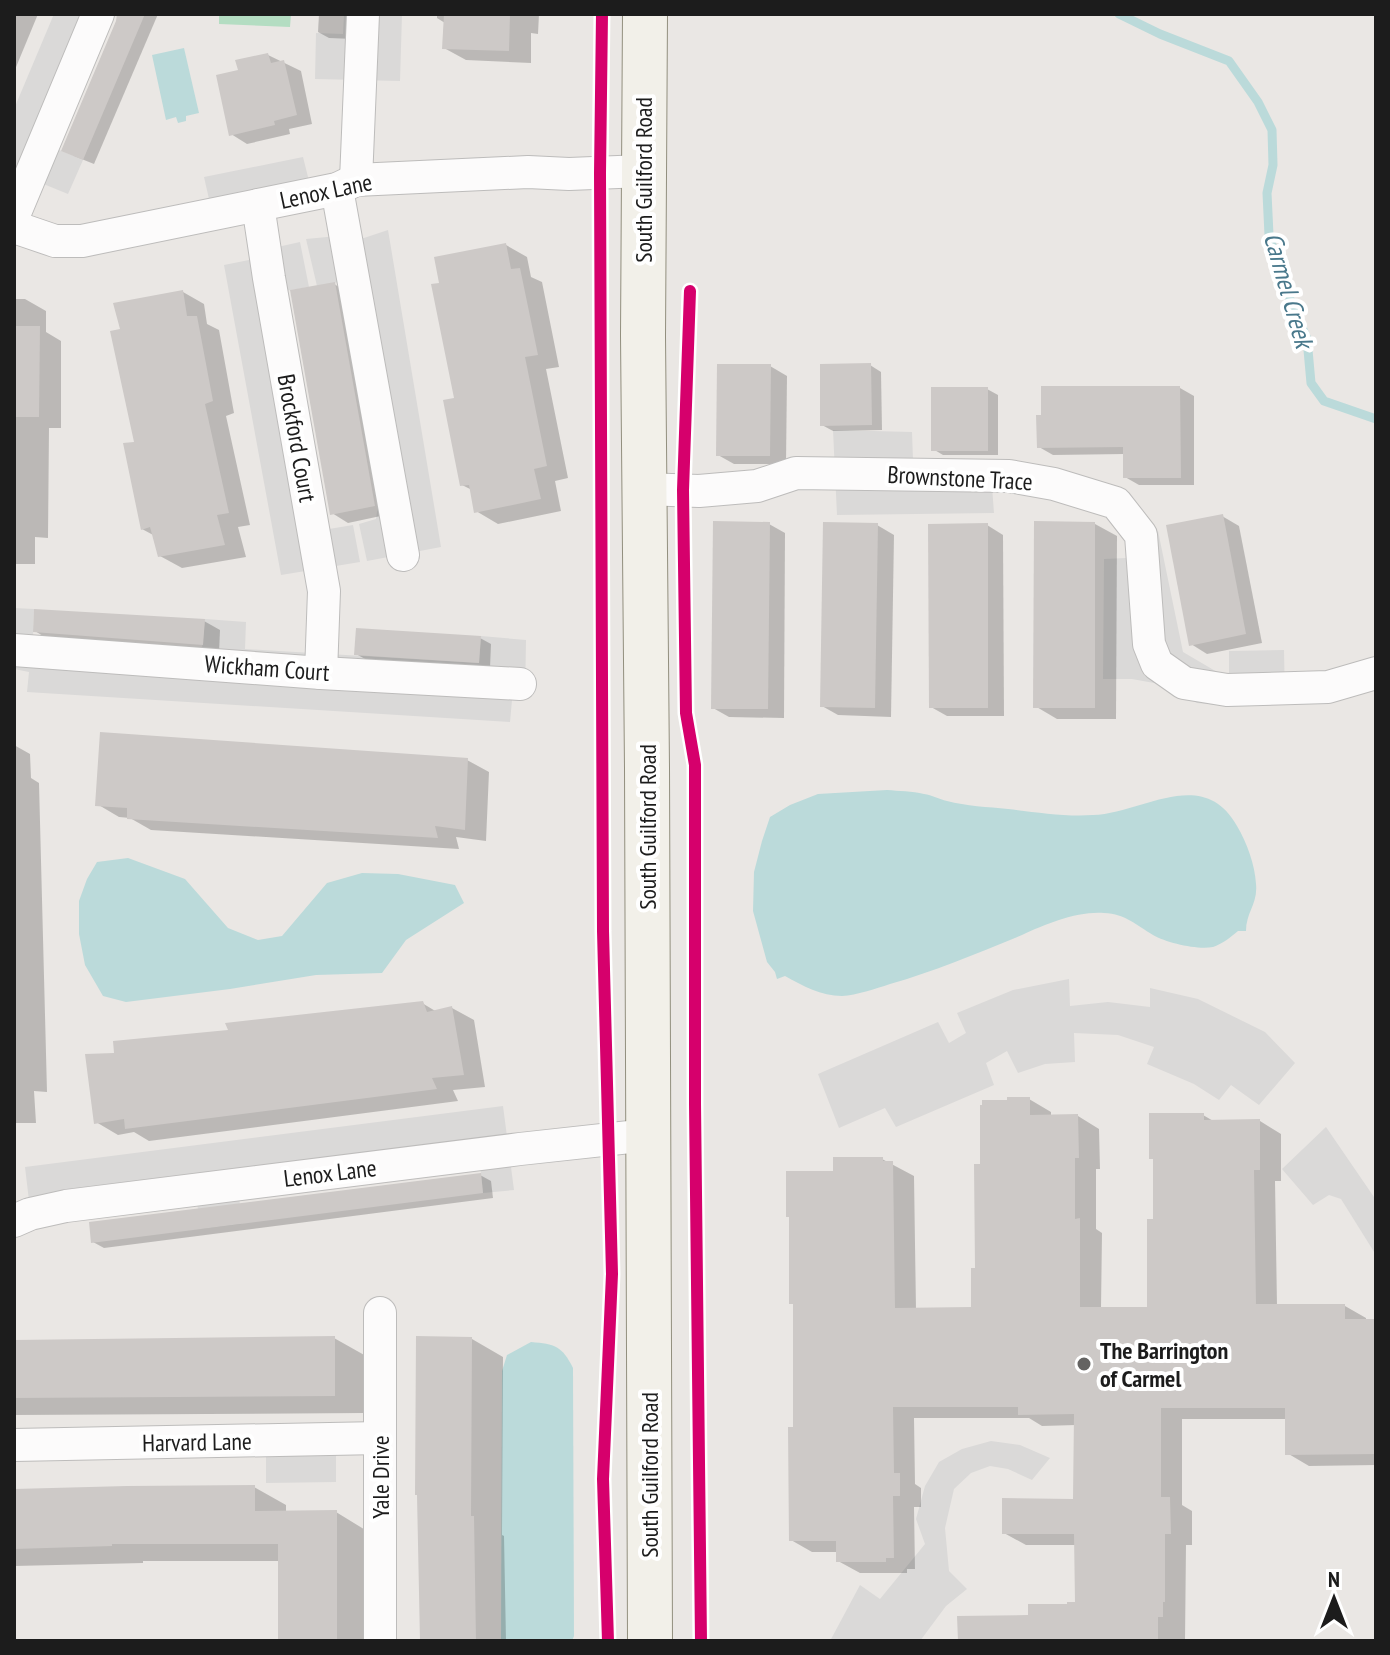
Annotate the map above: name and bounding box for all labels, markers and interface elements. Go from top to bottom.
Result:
street label: South Guilford Road [628,97,659,263]
street label: Lenox Lane [277,166,375,216]
water label: Carmel Creek [1257,229,1322,354]
street label: Brockford Court [271,372,324,505]
street label: Brownstone Trace [887,459,1033,497]
street label: Wickham Court [204,648,331,688]
street label: South Guilford Road [632,744,663,910]
street label: Lenox Lane [282,1152,378,1194]
place label: The Barrington of Carmel [1100,1335,1228,1394]
marker: The Barrington of Carmel [1075,1355,1093,1373]
street label: South Guilford Road [634,1392,665,1558]
street label: Harvard Lane [142,1426,252,1458]
street label: Yale Drive [365,1435,396,1519]
north arrow [1294,1559,1374,1639]
text: N [1328,1565,1340,1593]

